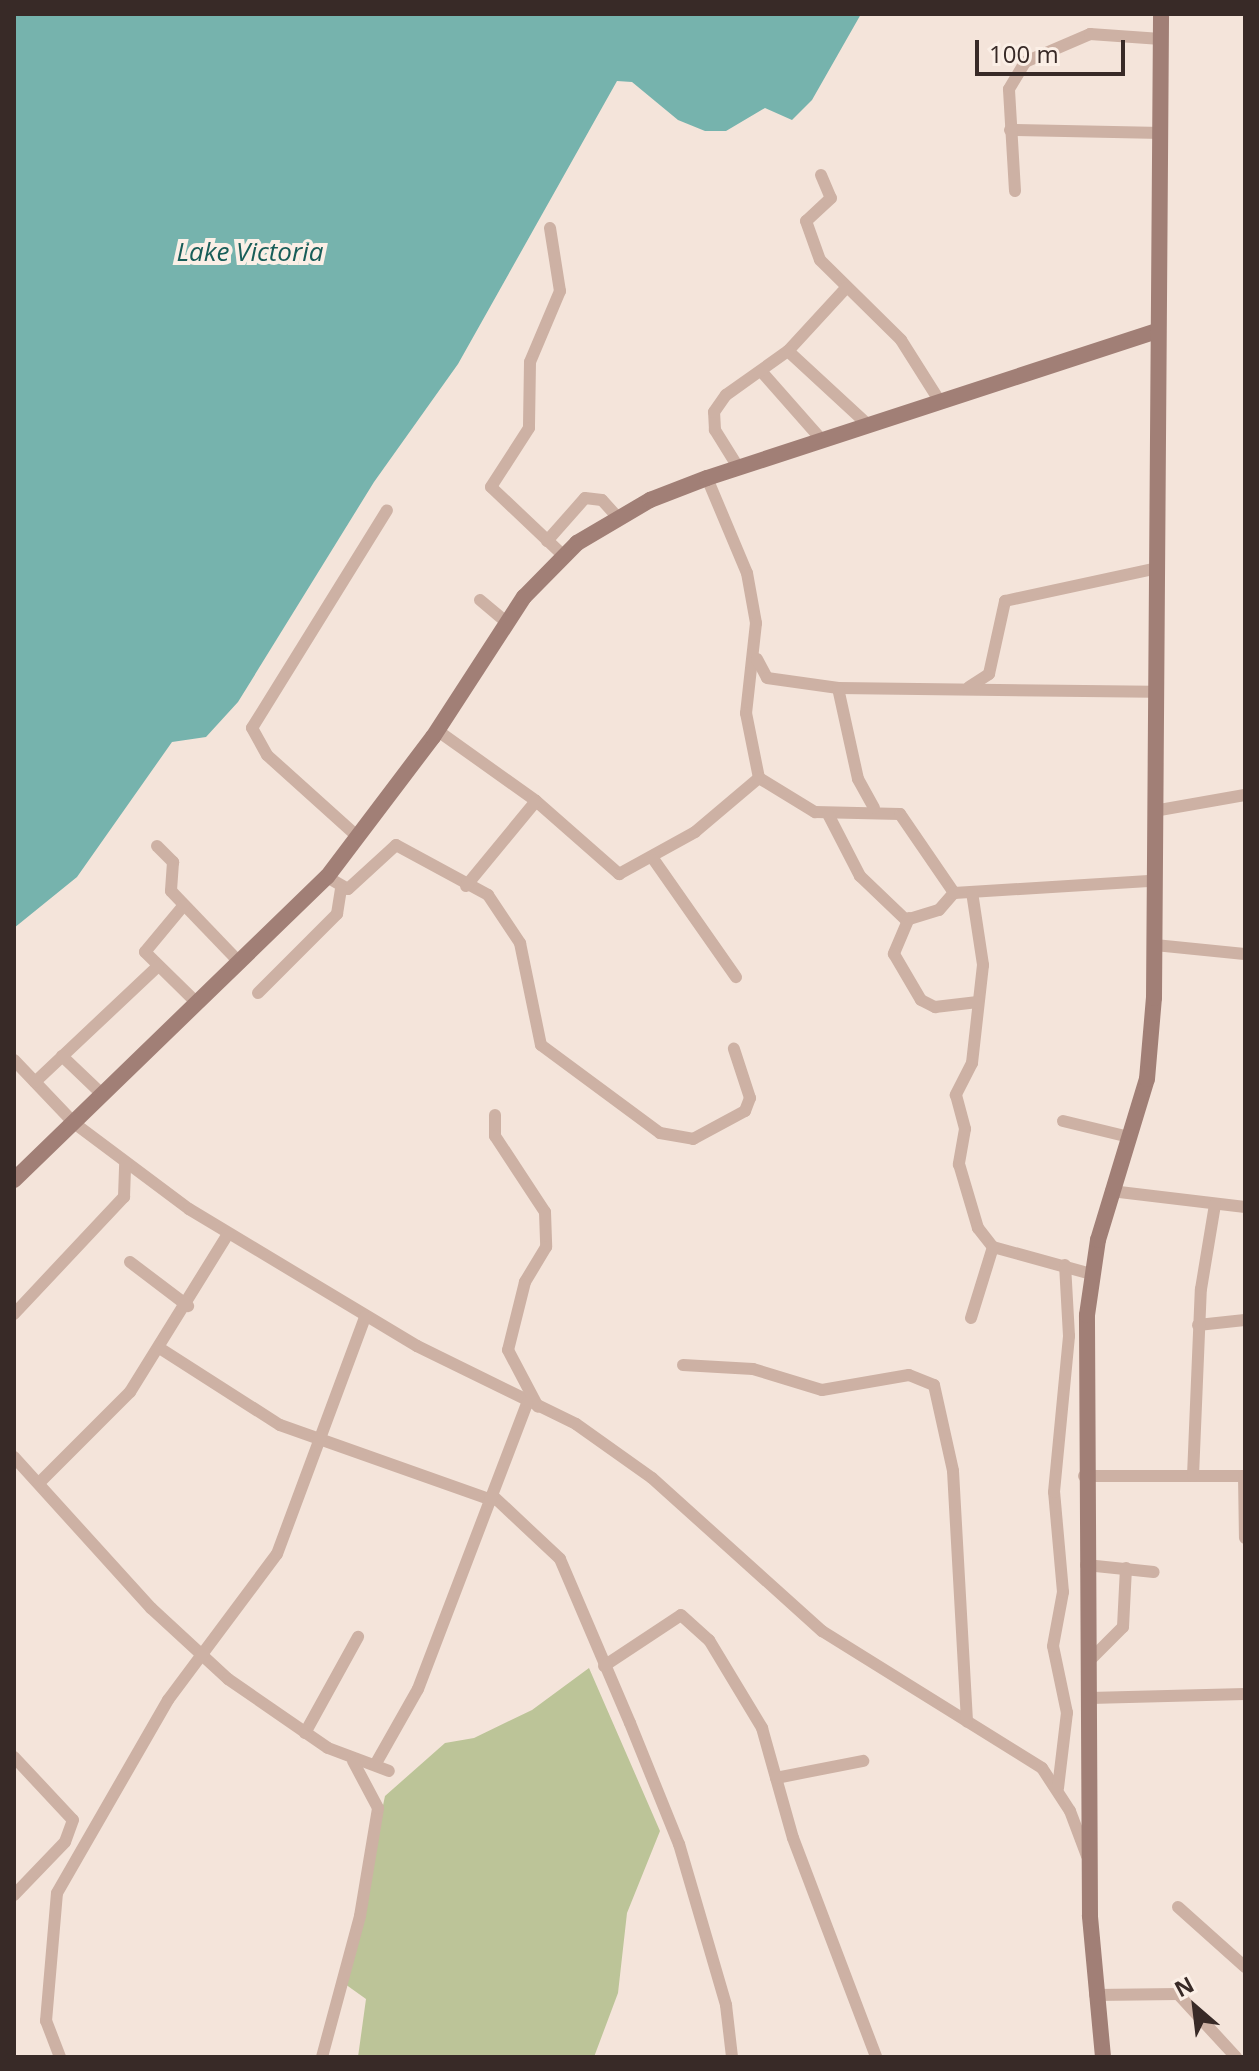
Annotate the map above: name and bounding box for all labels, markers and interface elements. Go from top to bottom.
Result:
scale bar [979,24,1129,74]
text: 100 m [989,37,1059,70]
water label: Lake Victoria [177,236,323,268]
north arrow [1155,1967,1235,2047]
text: N [1169,1968,1199,2003]

